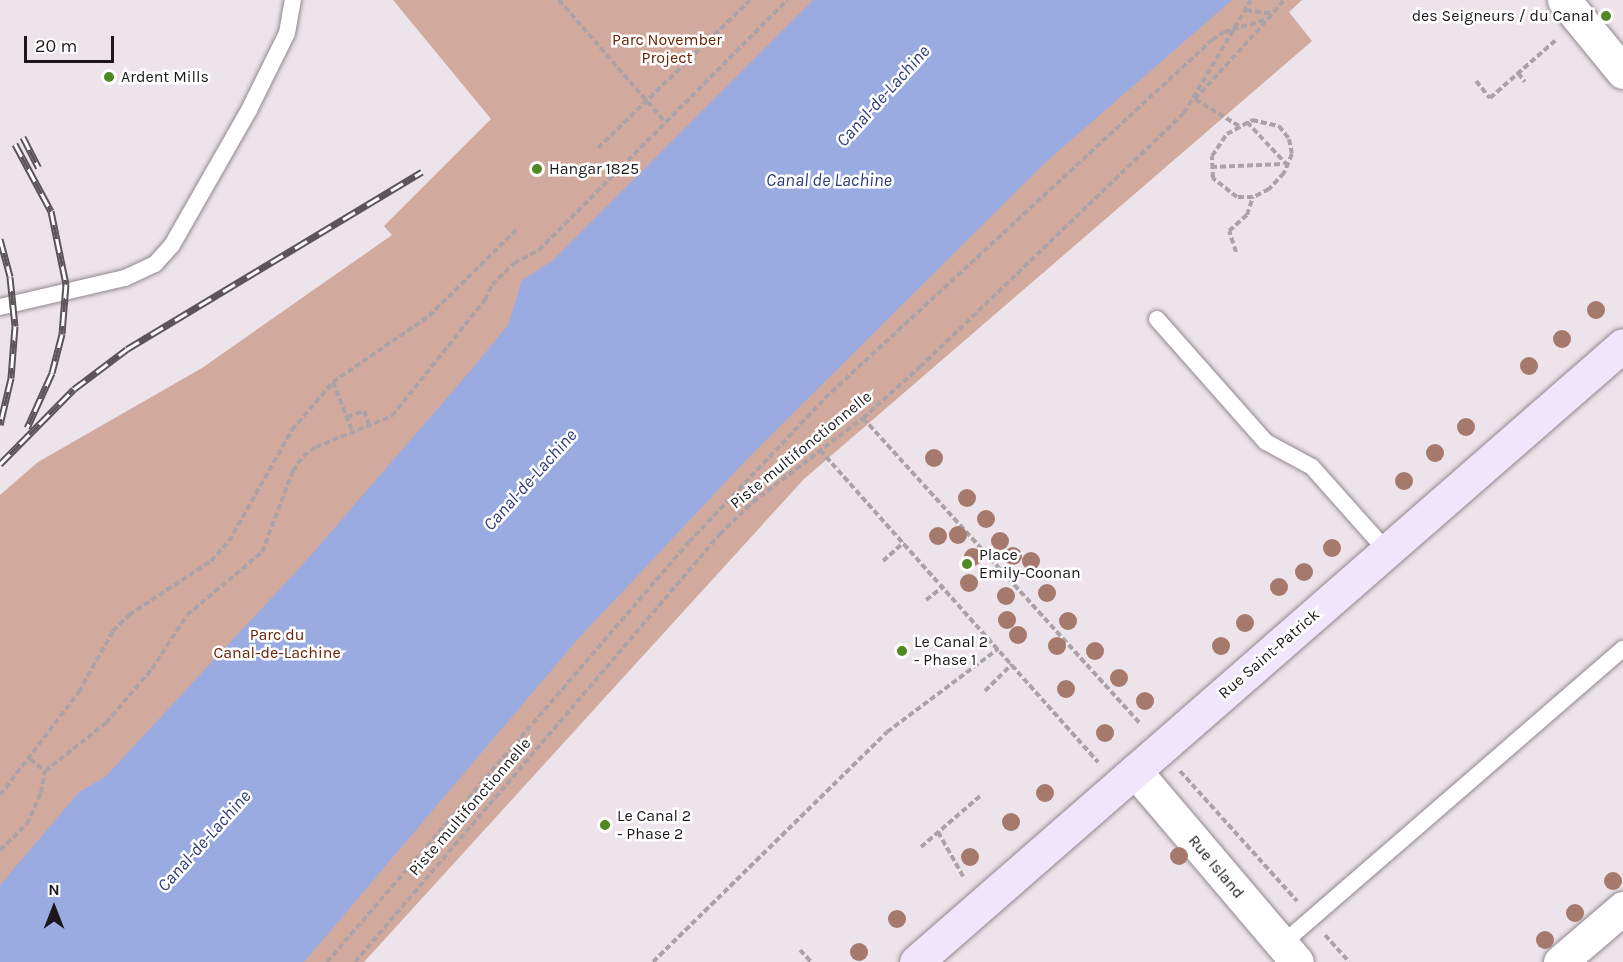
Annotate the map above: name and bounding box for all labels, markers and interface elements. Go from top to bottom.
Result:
place label: des Seigneurs / du Canal [1412,6,1594,26]
marker: des Seigneurs / du Canal [1599,9,1613,23]
scale bar [27,24,117,62]
park label: Parc November Project [612,30,722,68]
text: 20 m [35,35,77,57]
water label: Canal-de-Lachine [832,41,934,151]
place label: Ardent Mills [121,67,209,87]
marker: Ardent Mills [102,70,116,84]
place label: Hangar 1825 [549,159,639,179]
marker: Hangar 1825 [530,162,544,176]
water label: Canal de Lachine [766,169,892,191]
street label: Piste multifonctionnelle [726,387,876,513]
water label: Canal-de-Lachine [479,425,581,535]
place label: Place Emily-Coonan [979,545,1081,583]
marker: Place Emily-Coonan [960,557,974,571]
street label: Rue Saint-Patrick [1215,605,1323,703]
park label: Parc du Canal-de-Lachine [213,625,341,663]
place label: Le Canal 2 - Phase 1 [914,632,988,670]
marker: Le Canal 2 - Phase 1 [895,644,909,658]
street label: Piste multifonctionnelle [405,734,535,880]
water label: Canal-de-Lachine [153,786,255,896]
place label: Le Canal 2 - Phase 2 [617,806,691,844]
marker: Le Canal 2 - Phase 2 [598,818,612,832]
street label: Rue Island [1184,831,1248,903]
north arrow [24,878,84,938]
text: N [48,880,60,899]

